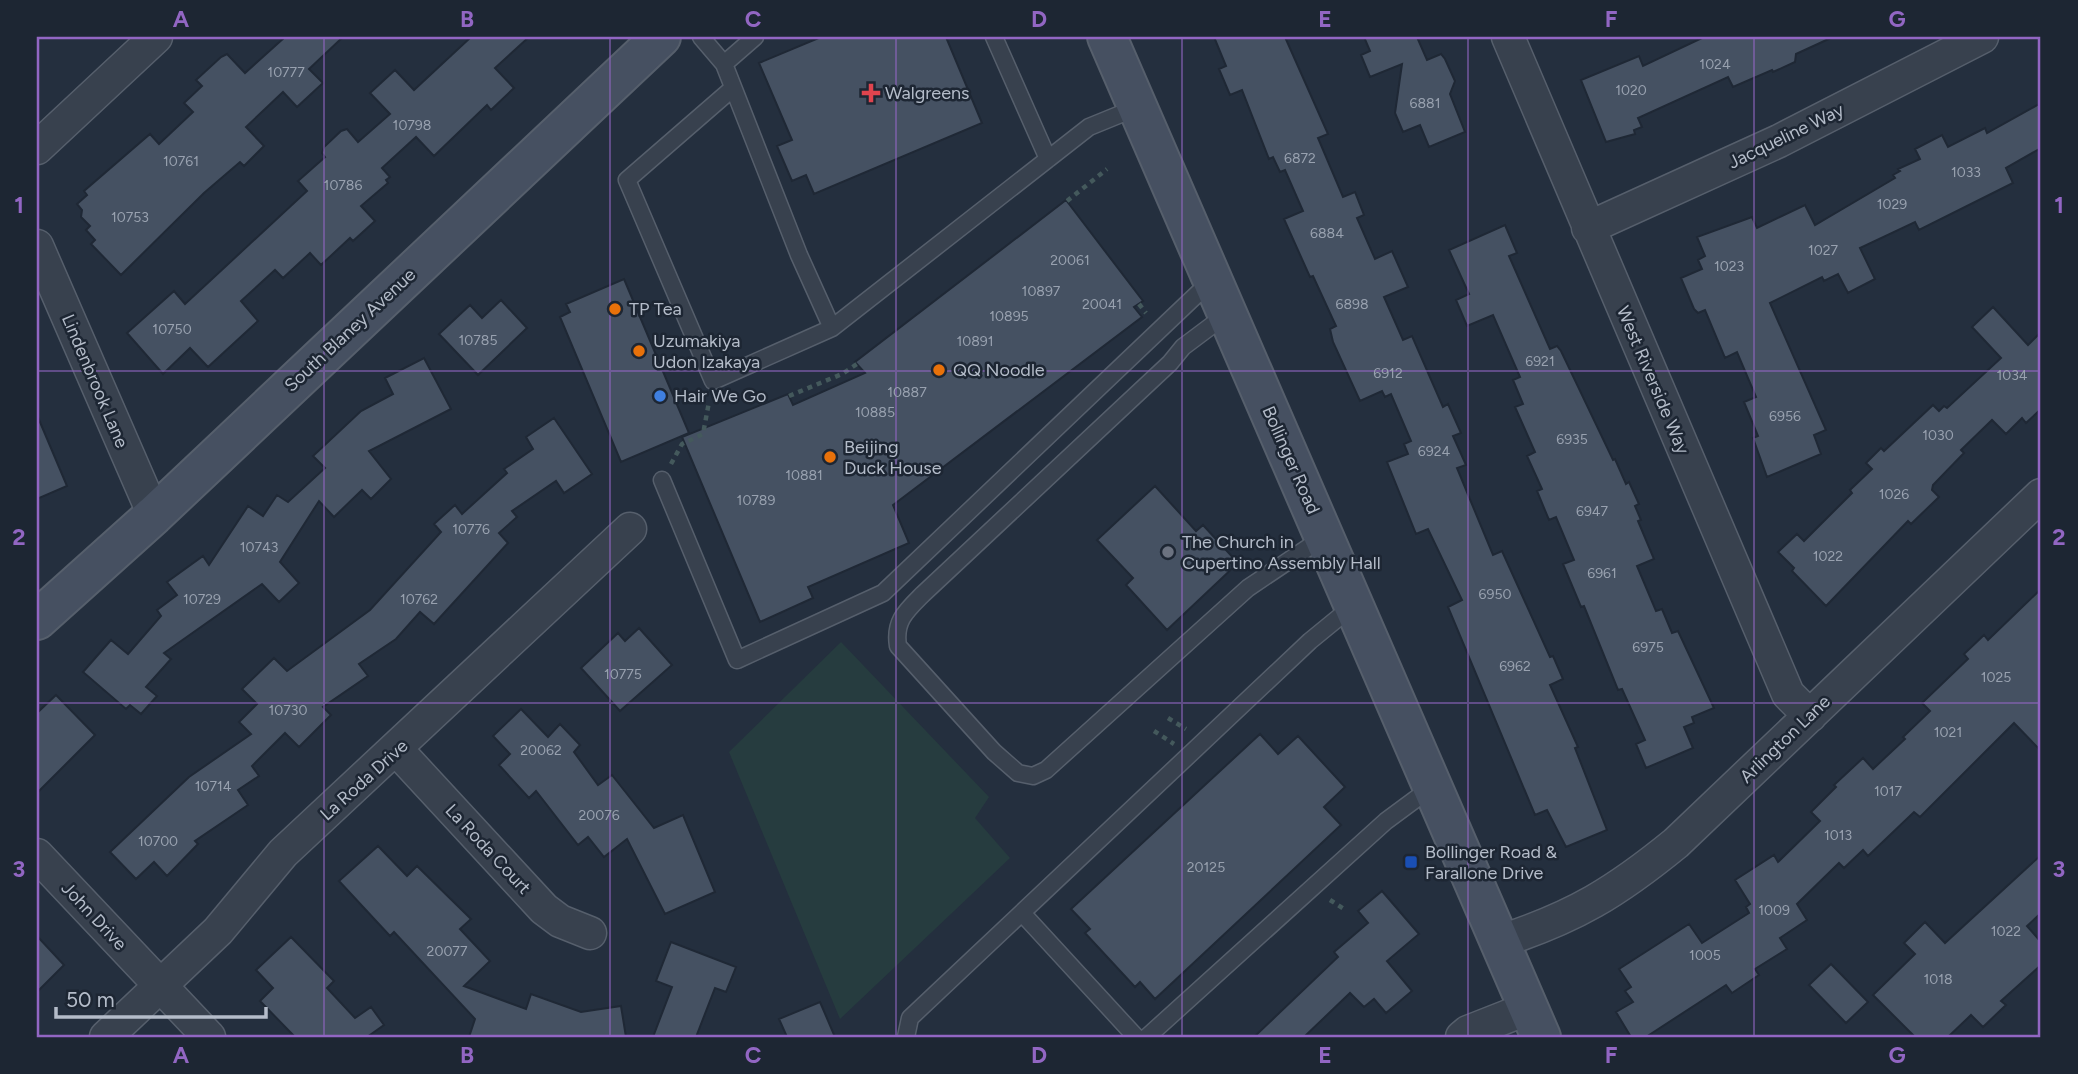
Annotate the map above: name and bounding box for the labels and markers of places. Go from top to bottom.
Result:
place label: Walgreens [885,82,969,104]
marker: Walgreens [863,85,879,101]
place label: TP Tea [629,298,682,320]
marker: TP Tea [607,301,623,317]
place label: Uzumakiya Udon Izakaya [653,330,760,373]
marker: Uzumakiya Udon Izakaya [631,343,647,359]
place label: QQ Noodle [953,359,1045,381]
marker: QQ Noodle [931,362,947,378]
place label: Hair We Go [674,385,766,407]
marker: Hair We Go [652,388,668,404]
place label: Beijing Duck House [844,436,942,479]
marker: Beijing Duck House [822,449,838,465]
place label: The Church in Cupertino Assembly Hall [1182,531,1381,574]
marker: The Church in Cupertino Assembly Hall [1160,544,1176,560]
place label: Bollinger Road & Farallone Drive [1425,841,1557,884]
marker: Bollinger Road & Farallone Drive [1403,854,1419,870]

